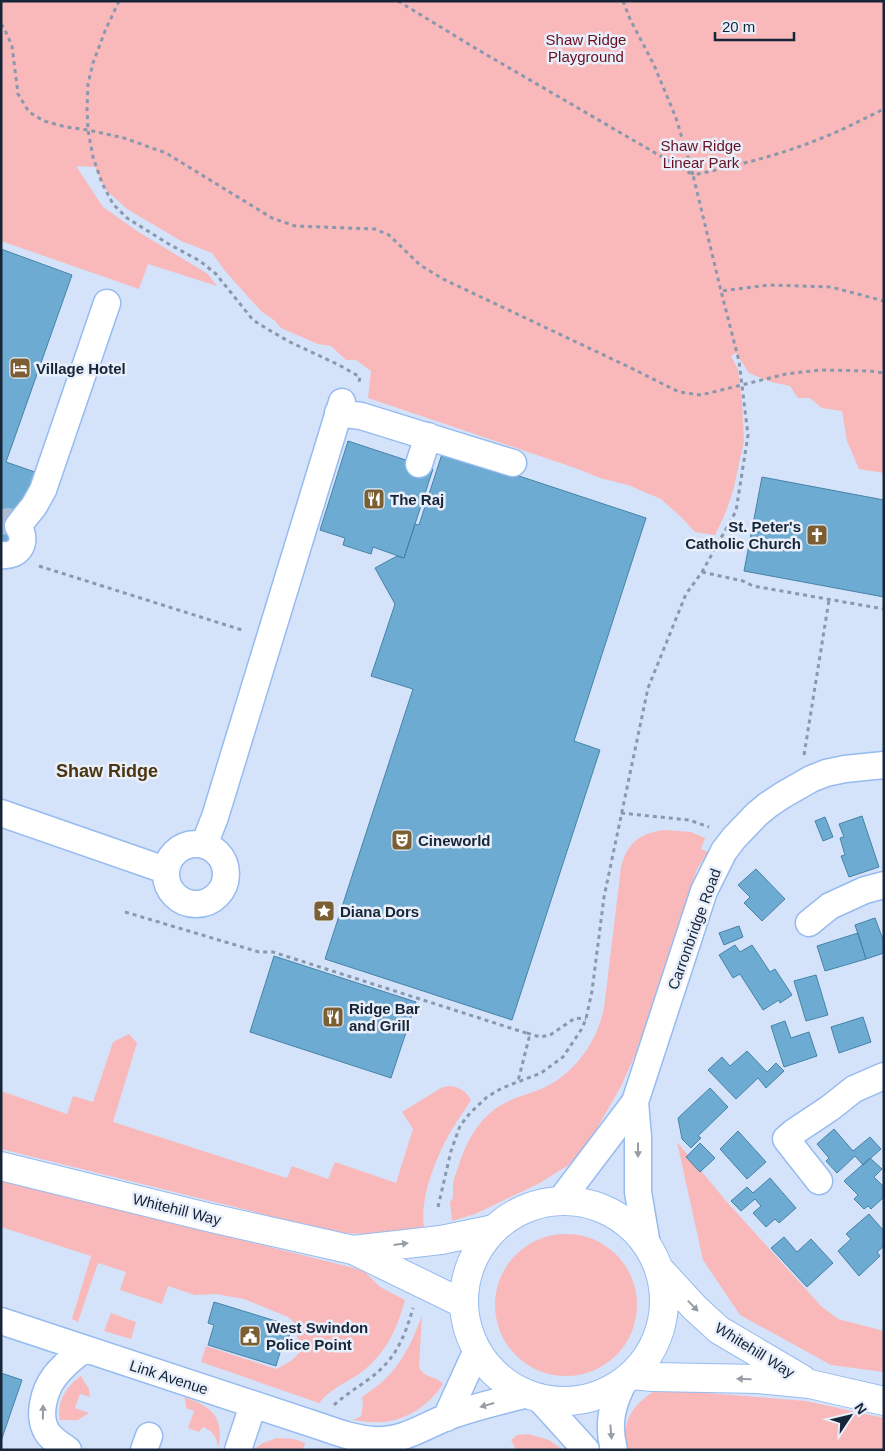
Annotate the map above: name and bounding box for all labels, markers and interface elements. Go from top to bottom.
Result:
scale bar [715,10,794,42]
text: 20 m [722,18,755,35]
park label: Shaw Ridge Playground [546,31,626,65]
park label: Shaw Ridge Linear Park [661,137,741,171]
hotel icon: Village Hotel [8,356,32,380]
place label: Village Hotel [36,360,126,377]
restaurant icon: The Raj [362,487,386,511]
place label: The Raj [390,491,444,508]
place label: St. Peter's Catholic Church [685,518,801,552]
church icon: St. Peter's Catholic Church [805,523,829,547]
district label: Shaw Ridge [56,761,158,781]
theatre icon: Cineworld [390,828,414,852]
place label: Cineworld [418,832,491,849]
street label: Carronbridge Road [664,866,724,992]
place icon: Diana Dors [312,899,336,923]
place label: Diana Dors [340,903,419,920]
place label: Ridge Bar and Grill [349,1000,420,1034]
restaurant icon: Ridge Bar and Grill [321,1005,345,1029]
one-way arrow [634,1142,642,1158]
street label: Whitehill Way [131,1190,223,1228]
one-way arrow [394,1240,410,1248]
one-way arrow [687,1300,699,1312]
place label: West Swindon Police Point [266,1319,368,1353]
street label: Whitehill Way [712,1319,798,1381]
public building icon: West Swindon Police Point [238,1324,262,1348]
street label: Link Avenue [128,1356,210,1398]
one-way arrow [736,1374,752,1382]
north arrow [825,1391,875,1441]
text: N [851,1400,870,1417]
one-way arrow [479,1402,494,1410]
one-way arrow [40,1404,48,1420]
one-way arrow [607,1424,615,1440]

